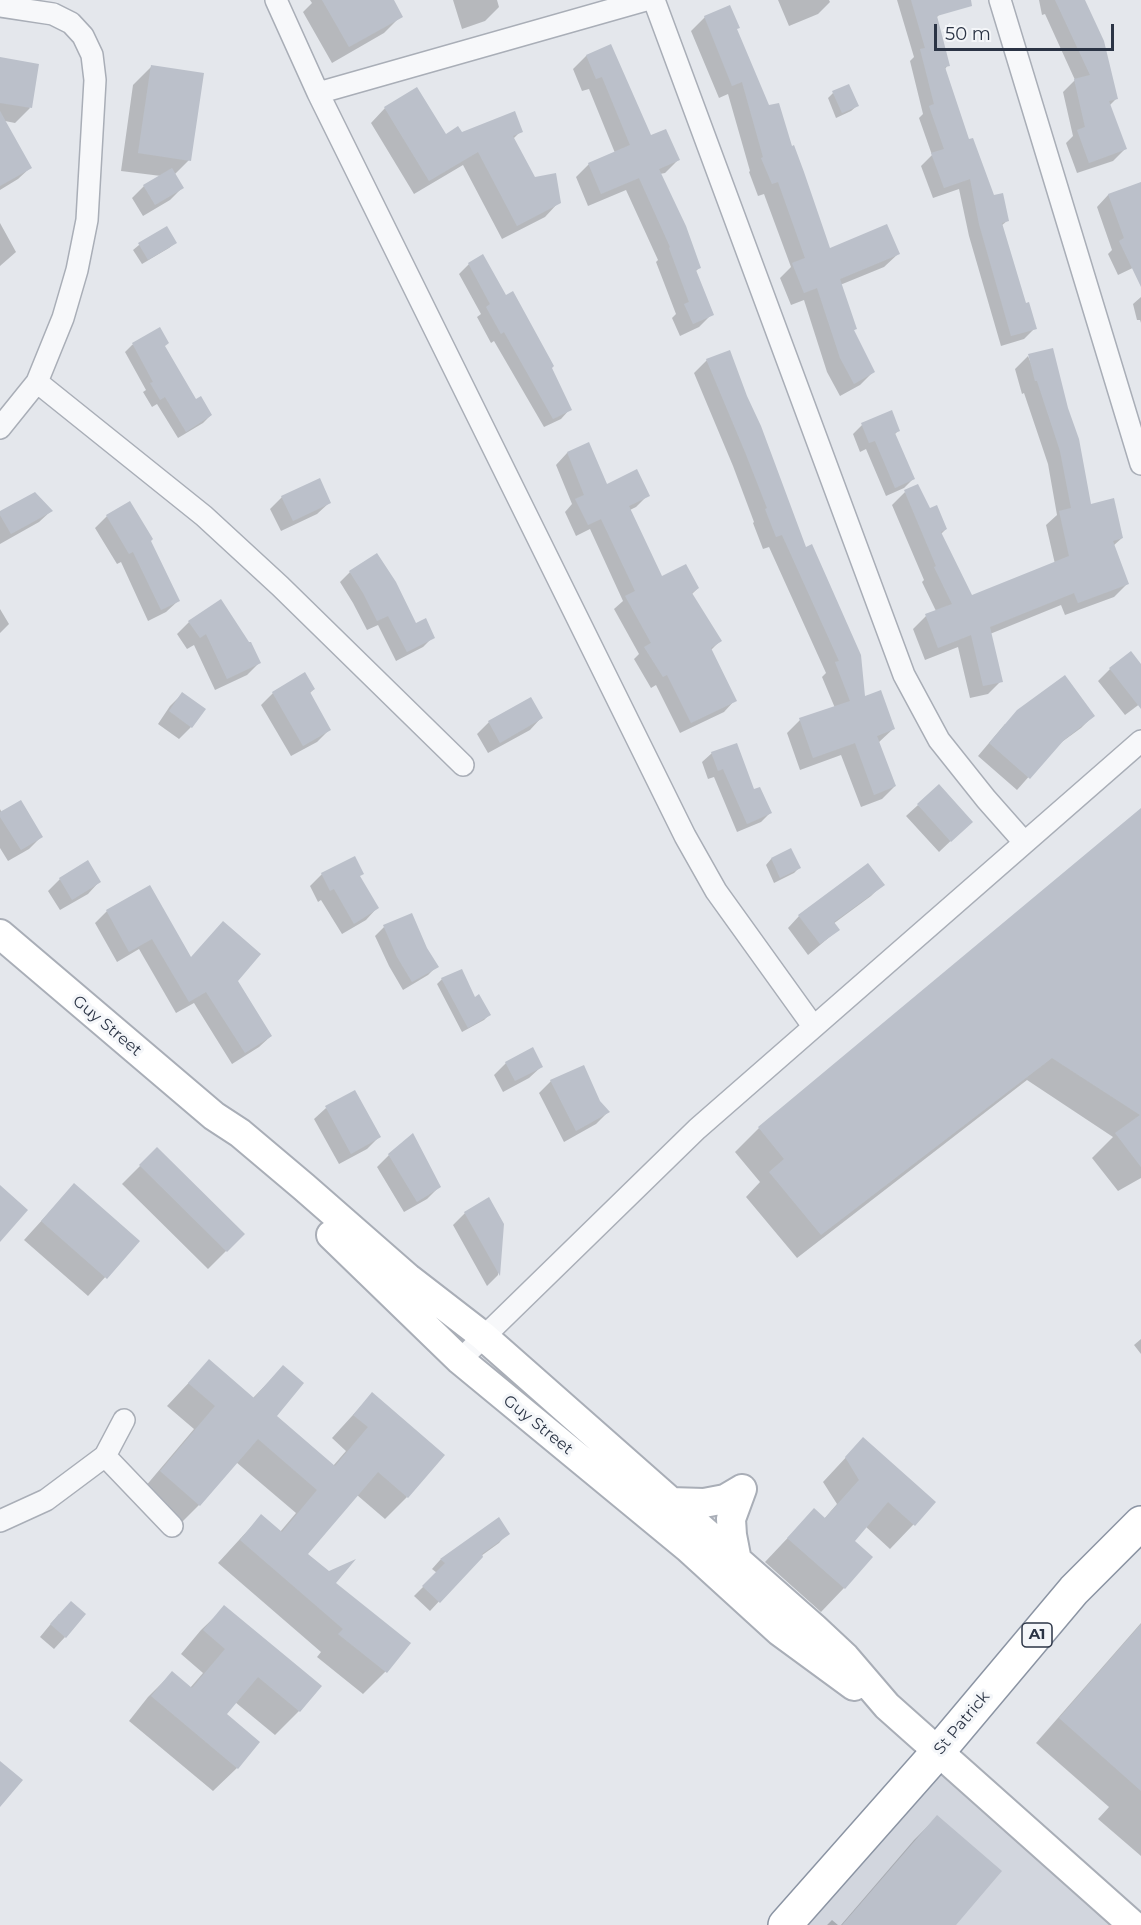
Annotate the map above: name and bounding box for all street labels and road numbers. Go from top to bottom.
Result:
street label: Guy Street [69,992,145,1060]
street label: Guy Street [499,1391,577,1459]
road number: A1 [1022,1623,1052,1647]
street label: St Patrick [930,1687,994,1759]

